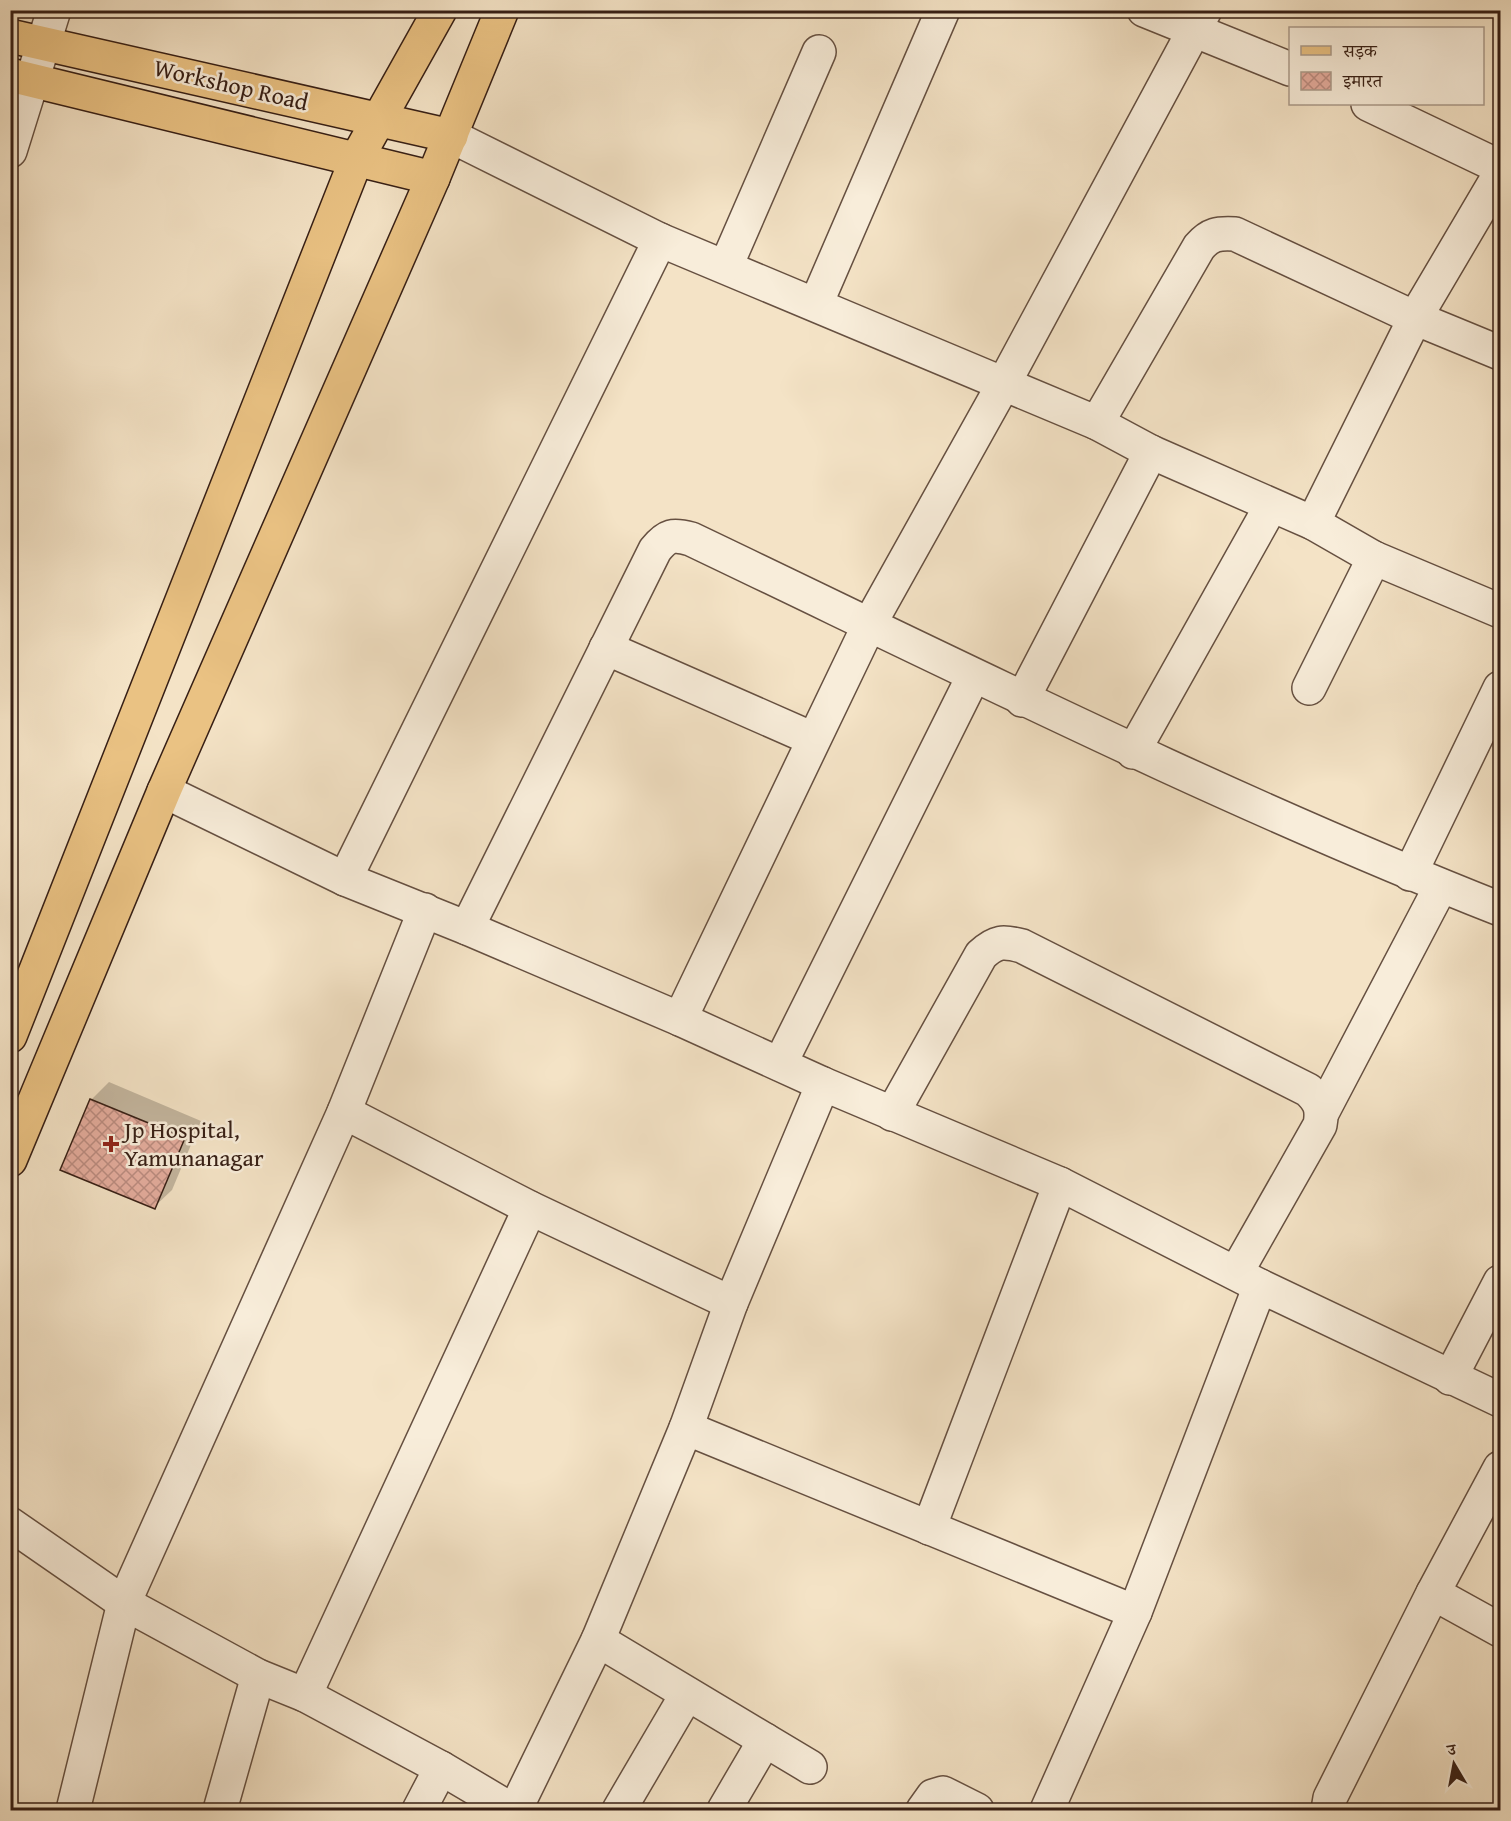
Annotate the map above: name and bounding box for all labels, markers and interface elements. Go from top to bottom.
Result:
legend [1289,27,1484,105]
text: सड़क [1342,37,1378,64]
street label: Workshop Road [150,50,312,119]
text: इमारत [1342,67,1383,94]
place label: Jp Hospital, Yamunanagar [121,1112,264,1175]
marker: Jp Hospital, Yamunanagar [102,1135,120,1153]
north arrow [1424,1734,1484,1794]
text: उ [1444,1736,1459,1762]

